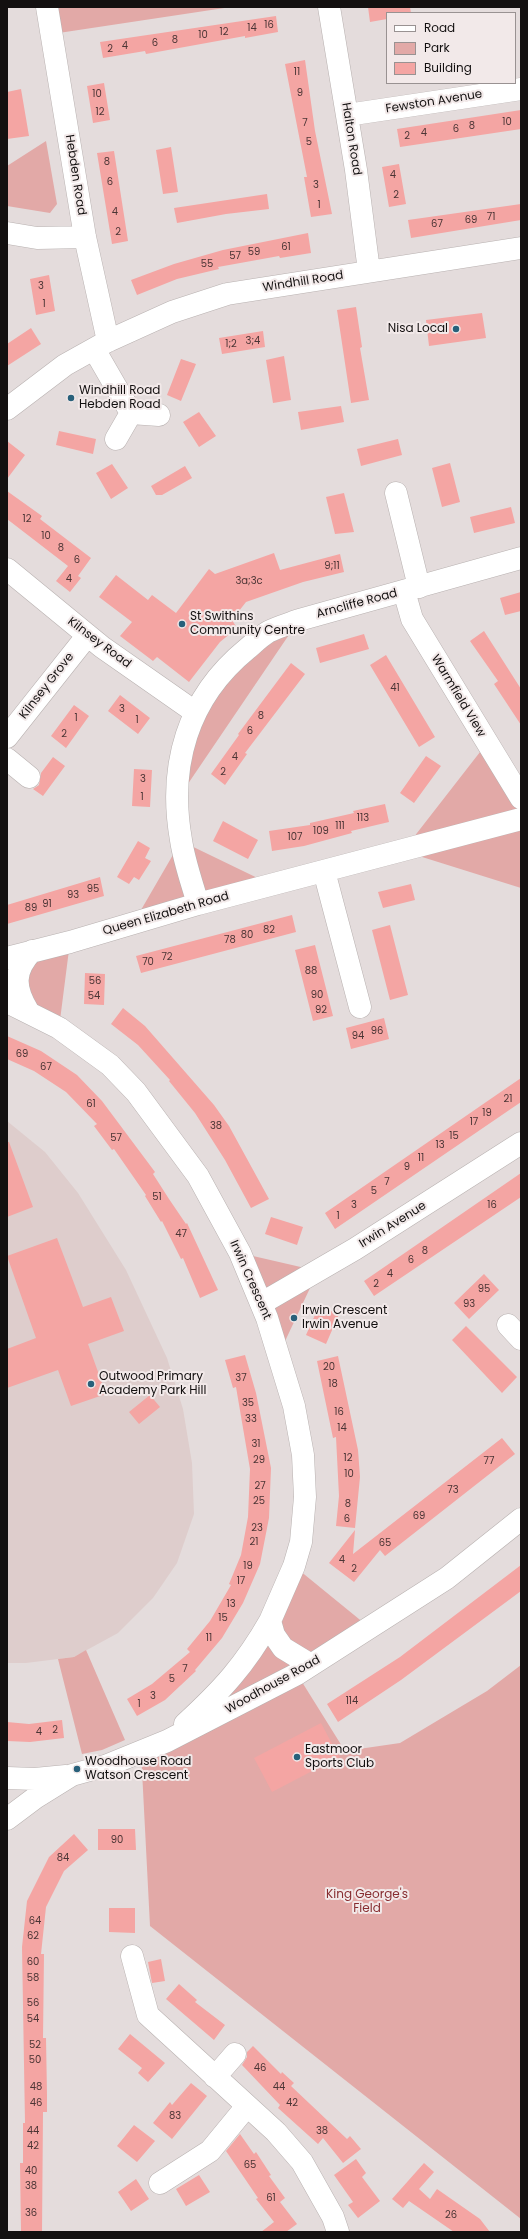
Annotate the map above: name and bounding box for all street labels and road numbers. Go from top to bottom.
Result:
street label: Fewston Avenue [385,87,483,117]
street label: Halton Road [338,102,364,176]
street label: Hebden Road [62,134,88,216]
street label: Windhill Road [262,269,344,295]
street label: Arncliffe Road [315,586,399,622]
street label: Kilnsey Road [64,614,134,672]
street label: Kilnsey Grove [17,650,77,722]
street label: Warmfield View [428,652,488,740]
street label: Queen Elizabeth Road [101,889,231,939]
street label: Irwin Avenue [357,1199,429,1251]
street label: Irwin Crescent [226,1238,274,1322]
street label: Woodhouse Road [223,1653,323,1717]

